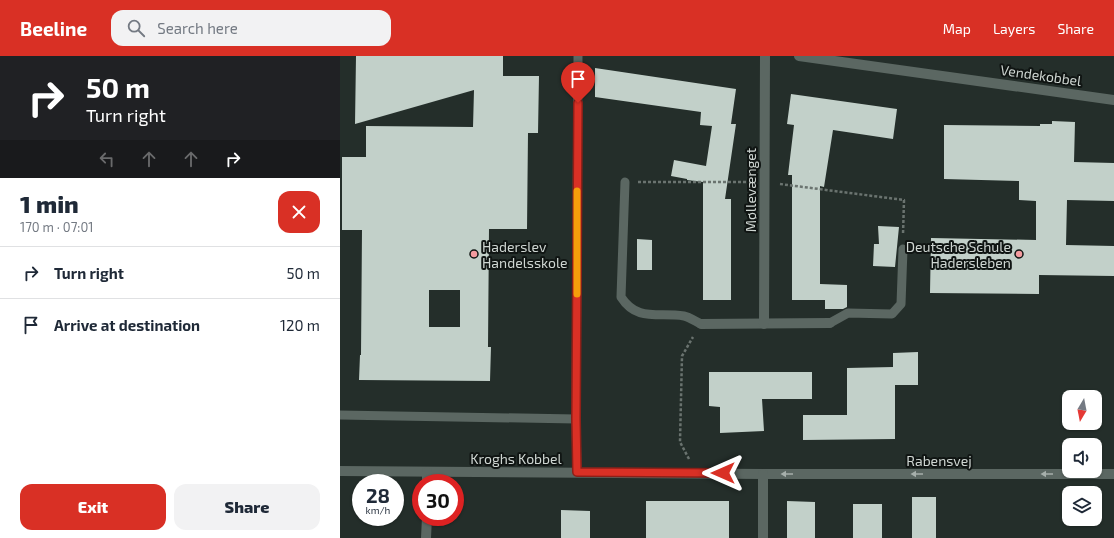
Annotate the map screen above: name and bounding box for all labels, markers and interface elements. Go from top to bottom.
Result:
search box [111,10,391,46]
text: Beeline [20,17,87,40]
icon: search [125,17,147,39]
text: Search here [157,19,238,37]
text: Map [943,20,971,37]
text: Layers [993,20,1035,37]
text: Share [1057,20,1094,37]
street label: Vendekobbel [999,61,1083,89]
pin [561,62,595,103]
icon: arrive [567,68,589,90]
text: 50 m [86,70,150,104]
icon: right [20,72,72,124]
text: Turn right [86,104,166,126]
icon: left [96,148,118,170]
icon: ahead [138,148,160,170]
icon: ahead [180,148,202,170]
icon: right [222,148,244,170]
street label: Møllevænget [742,148,759,232]
text: 1 min [20,189,79,218]
button: close [278,191,320,233]
text: 170 m · 07:01 [20,219,93,235]
place label: Haderslev Handelsskole [482,238,568,271]
place label: Deutsche Schule Hadersleben [906,238,1011,271]
marker: Haderslev Handelsskole [469,249,479,259]
marker: Deutsche Schule Hadersleben [1014,249,1024,259]
icon: right [20,262,42,284]
text: Turn right [54,264,124,282]
text: 50 m [286,264,320,282]
icon: arrive [20,314,42,336]
text: Arrive at destination [54,316,200,334]
text: 120 m [280,316,320,334]
north arrow [1062,390,1102,430]
map controls [1062,390,1102,526]
button: sound [1062,438,1102,478]
street label: Kroghs Kobbel [470,450,563,467]
position arrow [702,452,744,494]
street label: Rabensvej [906,452,972,469]
one-way arrow [780,471,793,477]
one-way arrow [910,471,923,477]
one-way arrow [1040,471,1053,477]
speed limit sign: 30 [412,474,464,526]
text: 28 [366,483,390,507]
button: Exit [20,484,166,530]
button: Share [174,484,320,530]
button: layers [1062,486,1102,526]
text: km/h [366,504,390,516]

